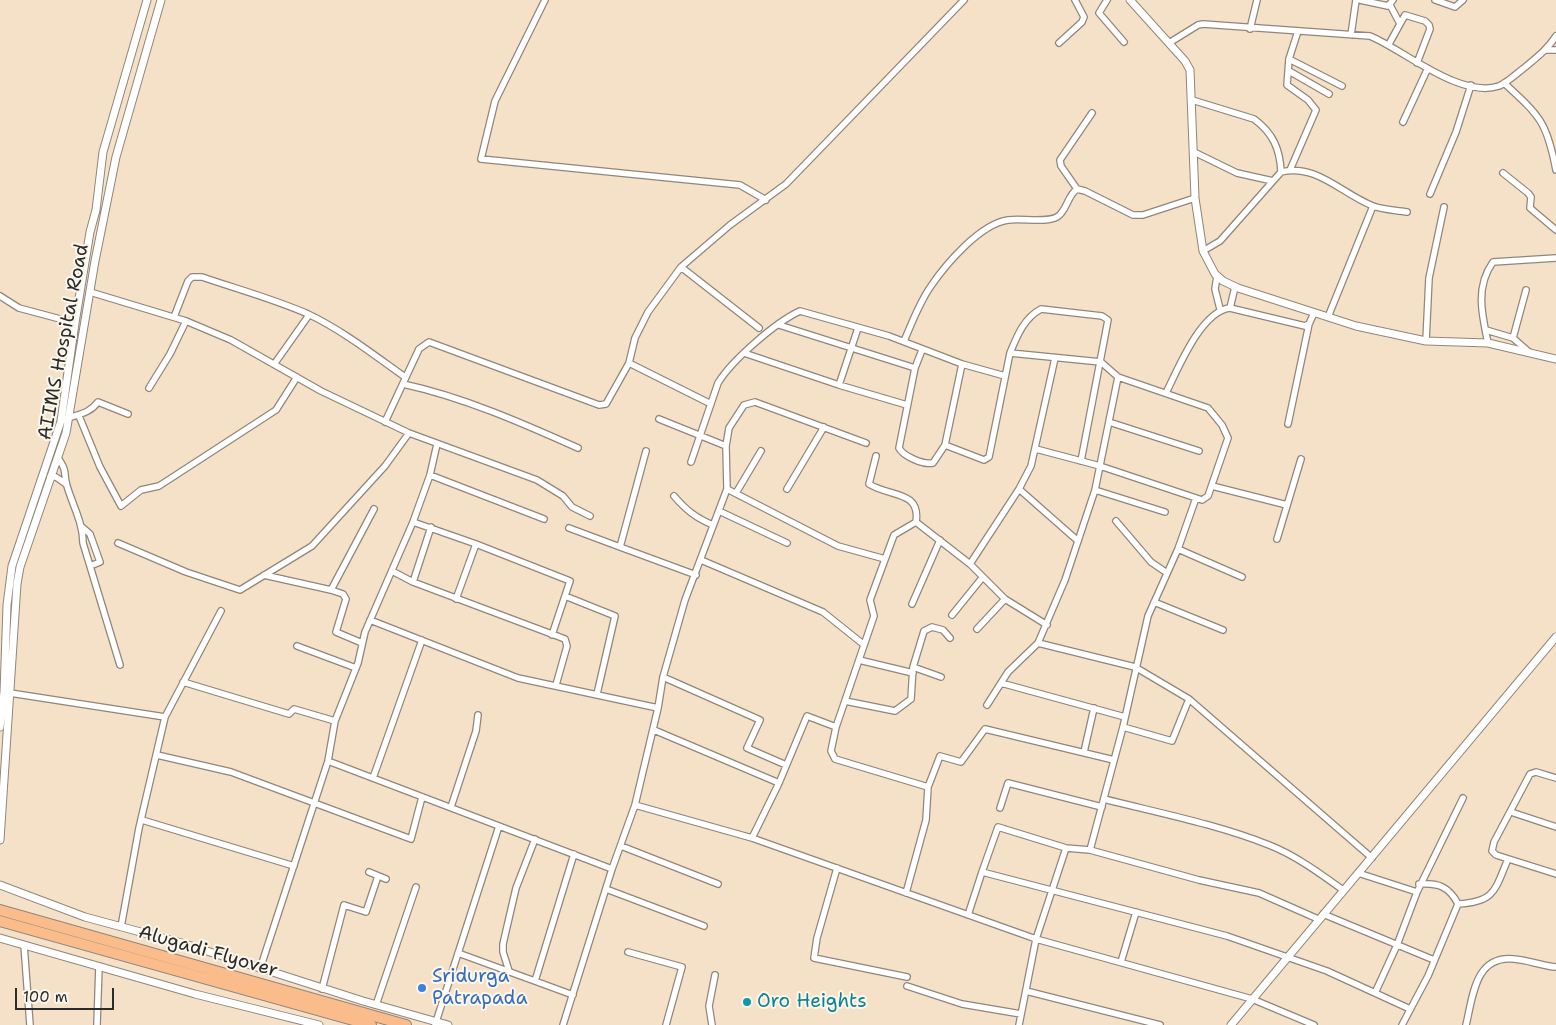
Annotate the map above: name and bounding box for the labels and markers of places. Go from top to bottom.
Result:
place label: Sridurga Patrapada [432,966,527,1010]
marker: Sridurga Patrapada [416,982,428,994]
place label: Oro Heights [757,991,867,1013]
marker: Oro Heights [741,996,753,1008]

